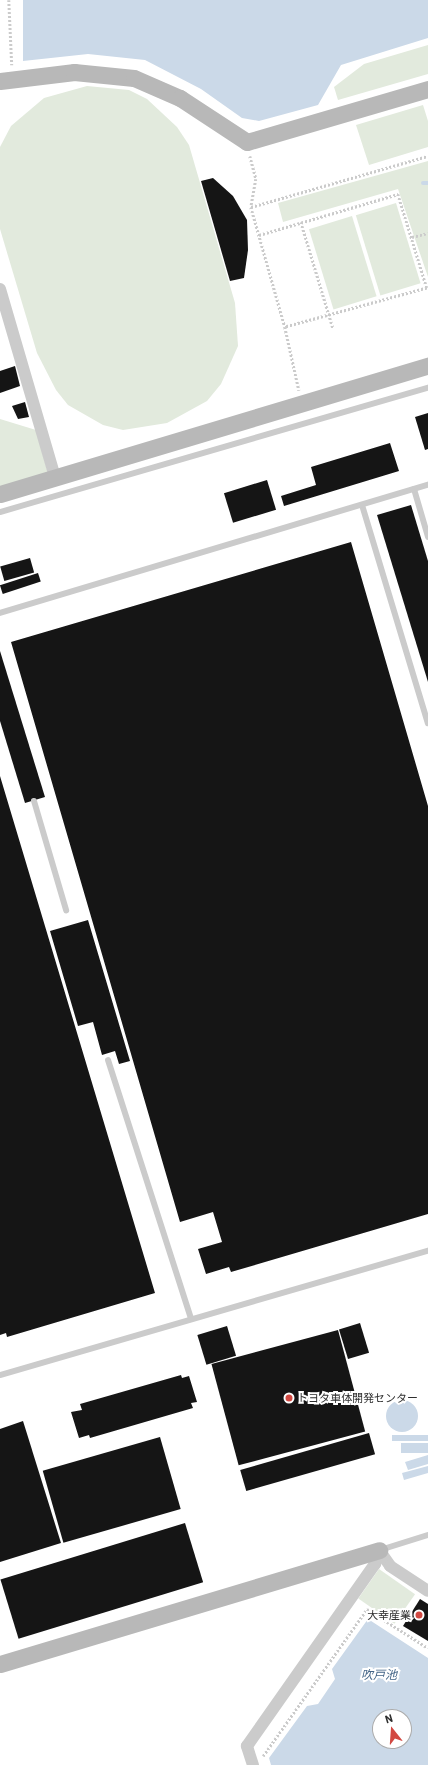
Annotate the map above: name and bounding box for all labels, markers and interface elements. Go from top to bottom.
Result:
place label: トヨタ車体開発センター [297,1391,418,1405]
marker: トヨタ車体開発センター [284,1393,294,1403]
place label: 大幸産業 [367,1608,411,1622]
marker: 大幸産業 [414,1610,424,1620]
water label: 吹戸池 [361,1668,397,1682]
north arrow [372,1709,412,1749]
text: N [383,1711,394,1725]

